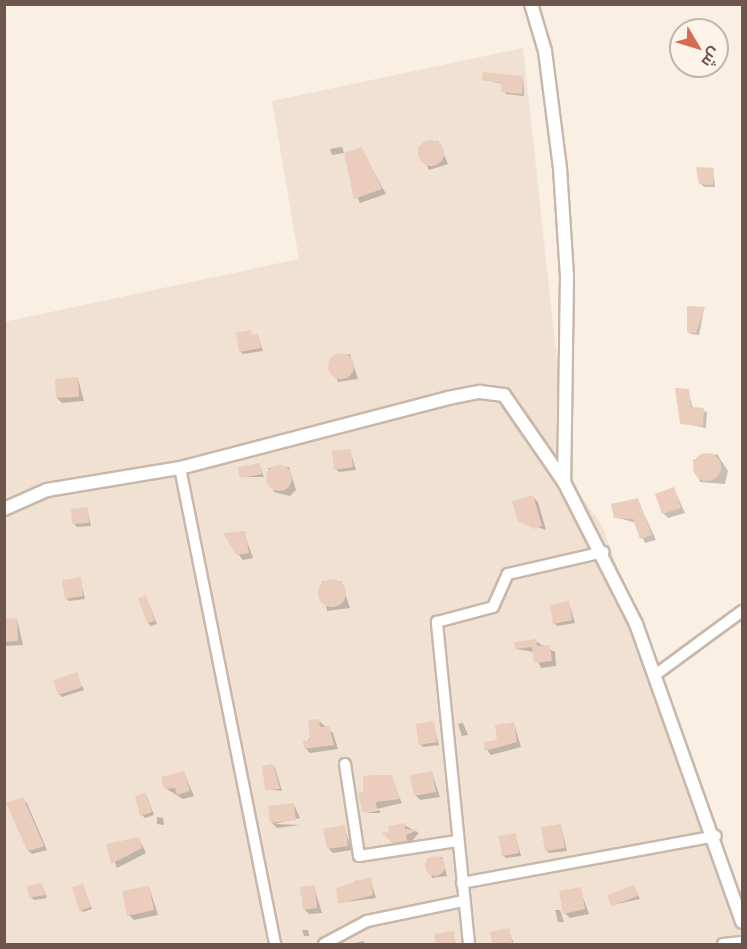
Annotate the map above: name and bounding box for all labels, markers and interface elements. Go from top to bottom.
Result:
north arrow [669,18,729,78]
text: ش [698,44,726,72]

